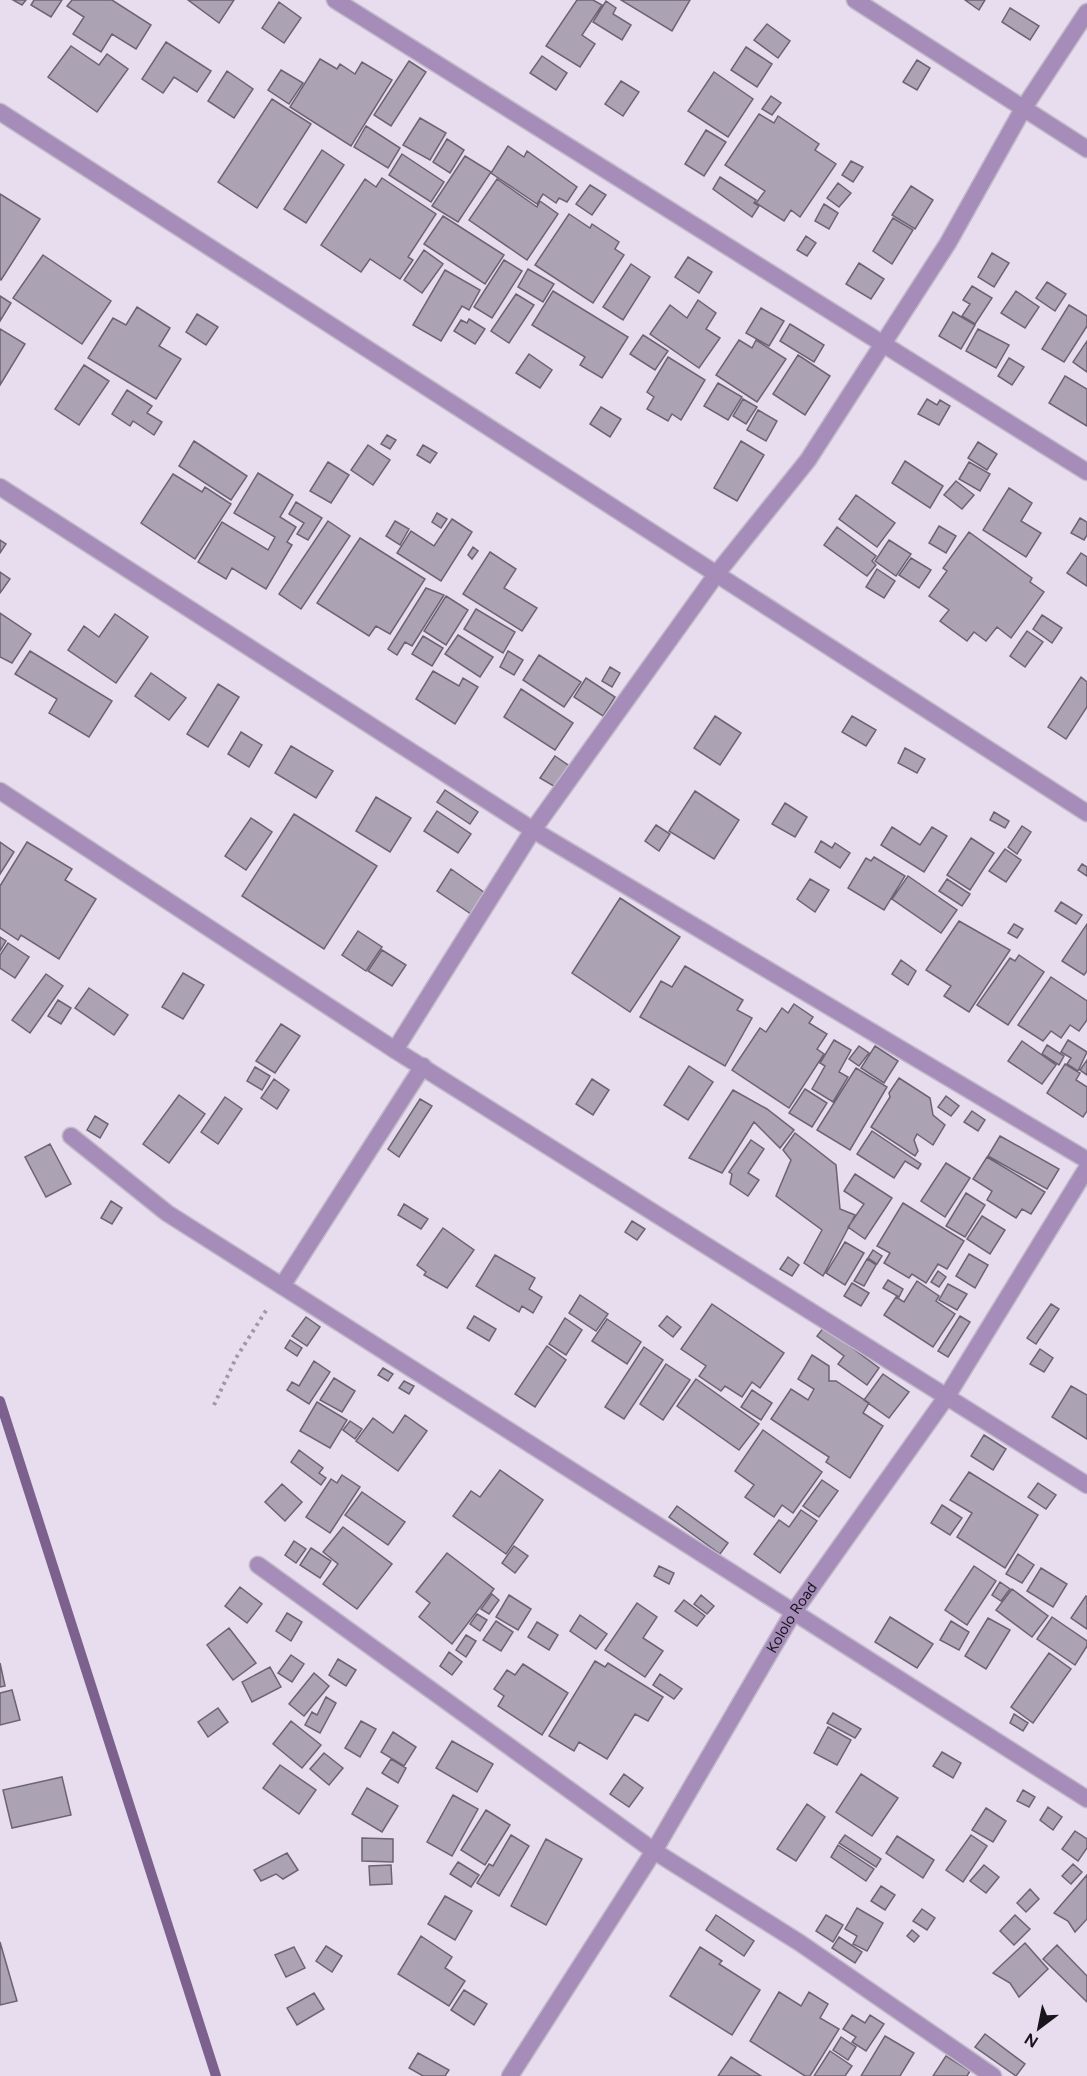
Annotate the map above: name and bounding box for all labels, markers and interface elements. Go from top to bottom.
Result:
street label: Kololo Road [763,1579,821,1656]
north arrow [1009,1998,1069,2058]
text: N [1021,2029,1042,2052]

